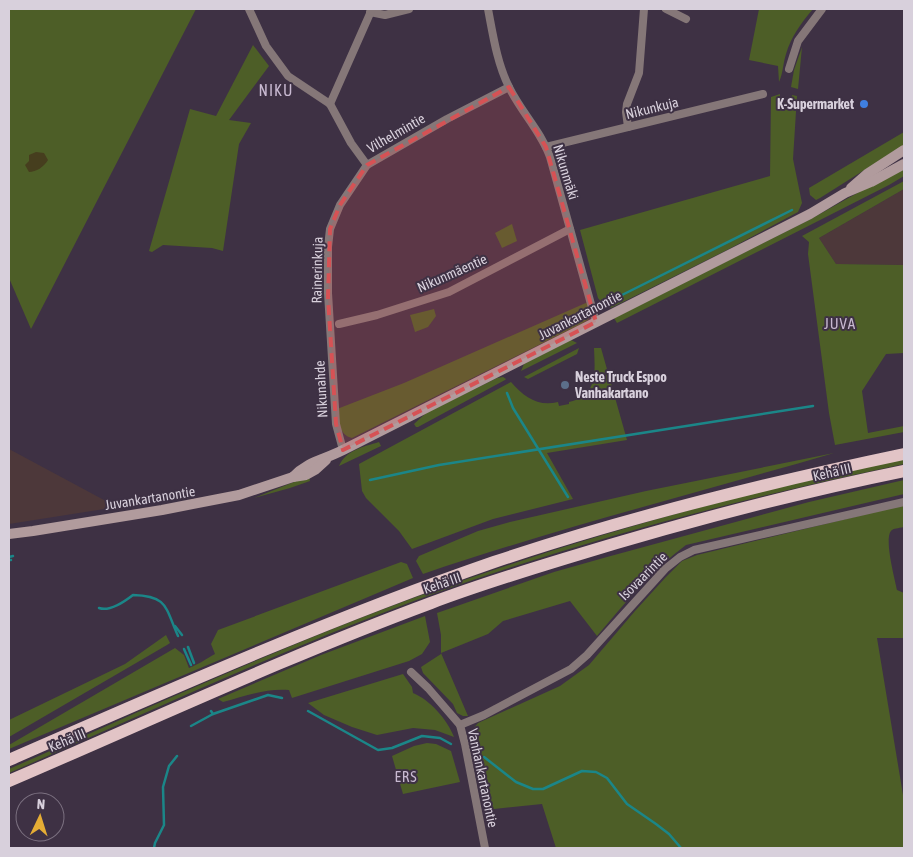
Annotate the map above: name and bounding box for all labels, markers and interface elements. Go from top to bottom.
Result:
district label: NIKU [259,81,293,99]
street label: Nikunkuja [624,94,680,122]
place label: K-Supermarket [777,96,854,112]
marker: K-Supermarket [858,98,870,110]
street label: Vilhelmintie [364,110,428,156]
street label: Nikunmäki [550,143,582,201]
street label: Rainerinkuja [308,237,326,303]
street label: Nikunmäentie [415,251,489,295]
street label: Juvankartanontie [536,287,624,343]
district label: JUVA [824,315,856,332]
street label: Nikunahde [312,360,330,418]
place label: Neste Truck Espoo Vanhakartano [574,369,667,401]
marker: Neste Truck Espoo Vanhakartano [559,379,571,391]
street label: Kehä III [811,460,853,484]
street label: Juvankartanontie [104,483,196,513]
street label: Isovaarintie [616,549,670,603]
street label: Kehä III [421,569,463,597]
street label: Kehä III [46,725,88,755]
street label: Vanhankartanontie [465,727,501,829]
district label: ERS [394,768,418,785]
north arrow [15,792,65,842]
text: N [36,796,46,812]

